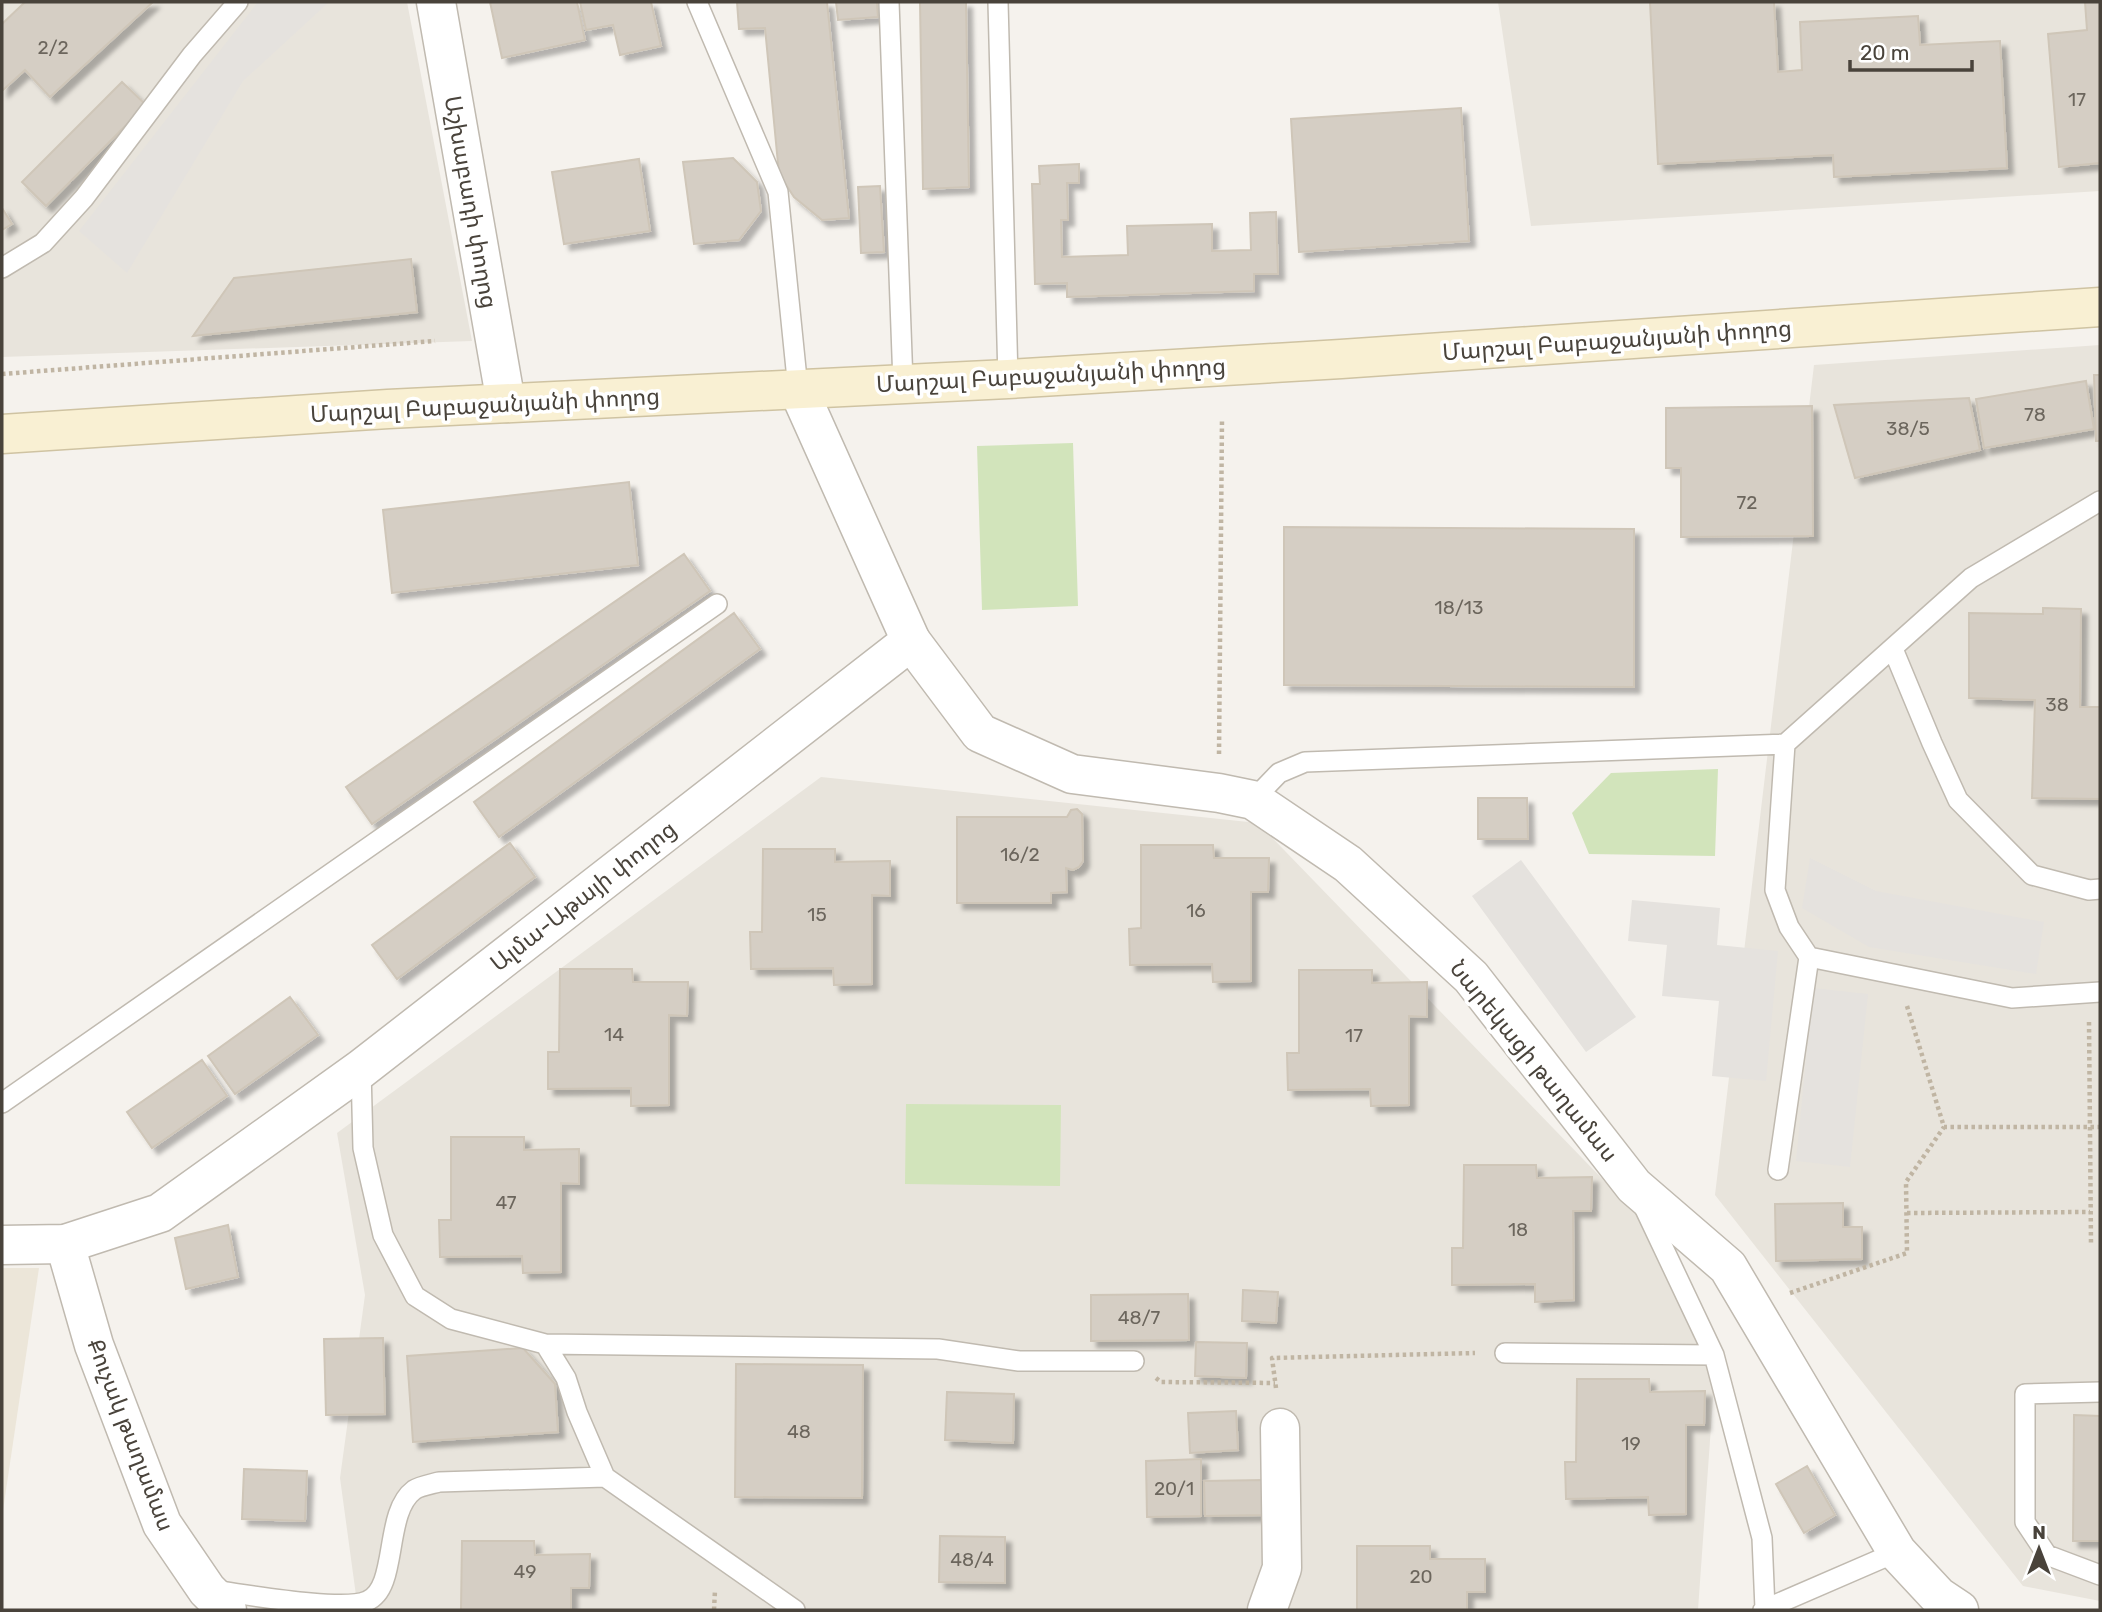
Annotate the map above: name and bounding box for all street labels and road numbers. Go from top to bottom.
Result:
street label: Աշխաբադի փողոց [439,93,503,311]
street label: Մարշալ Բաբաջանյանի փողոց [1441,314,1793,366]
street label: Մարշալ Բաբաջանյանի փողոց [875,352,1227,398]
street label: Մարշալ Բաբաջանյանի փողոց [309,382,661,428]
street label: Ալմա-Աթայի փողոց [484,815,682,977]
street label: Նարեկացի թաղամաս [1444,955,1624,1167]
street label: Քուչակ թաղամաս [81,1335,181,1535]

